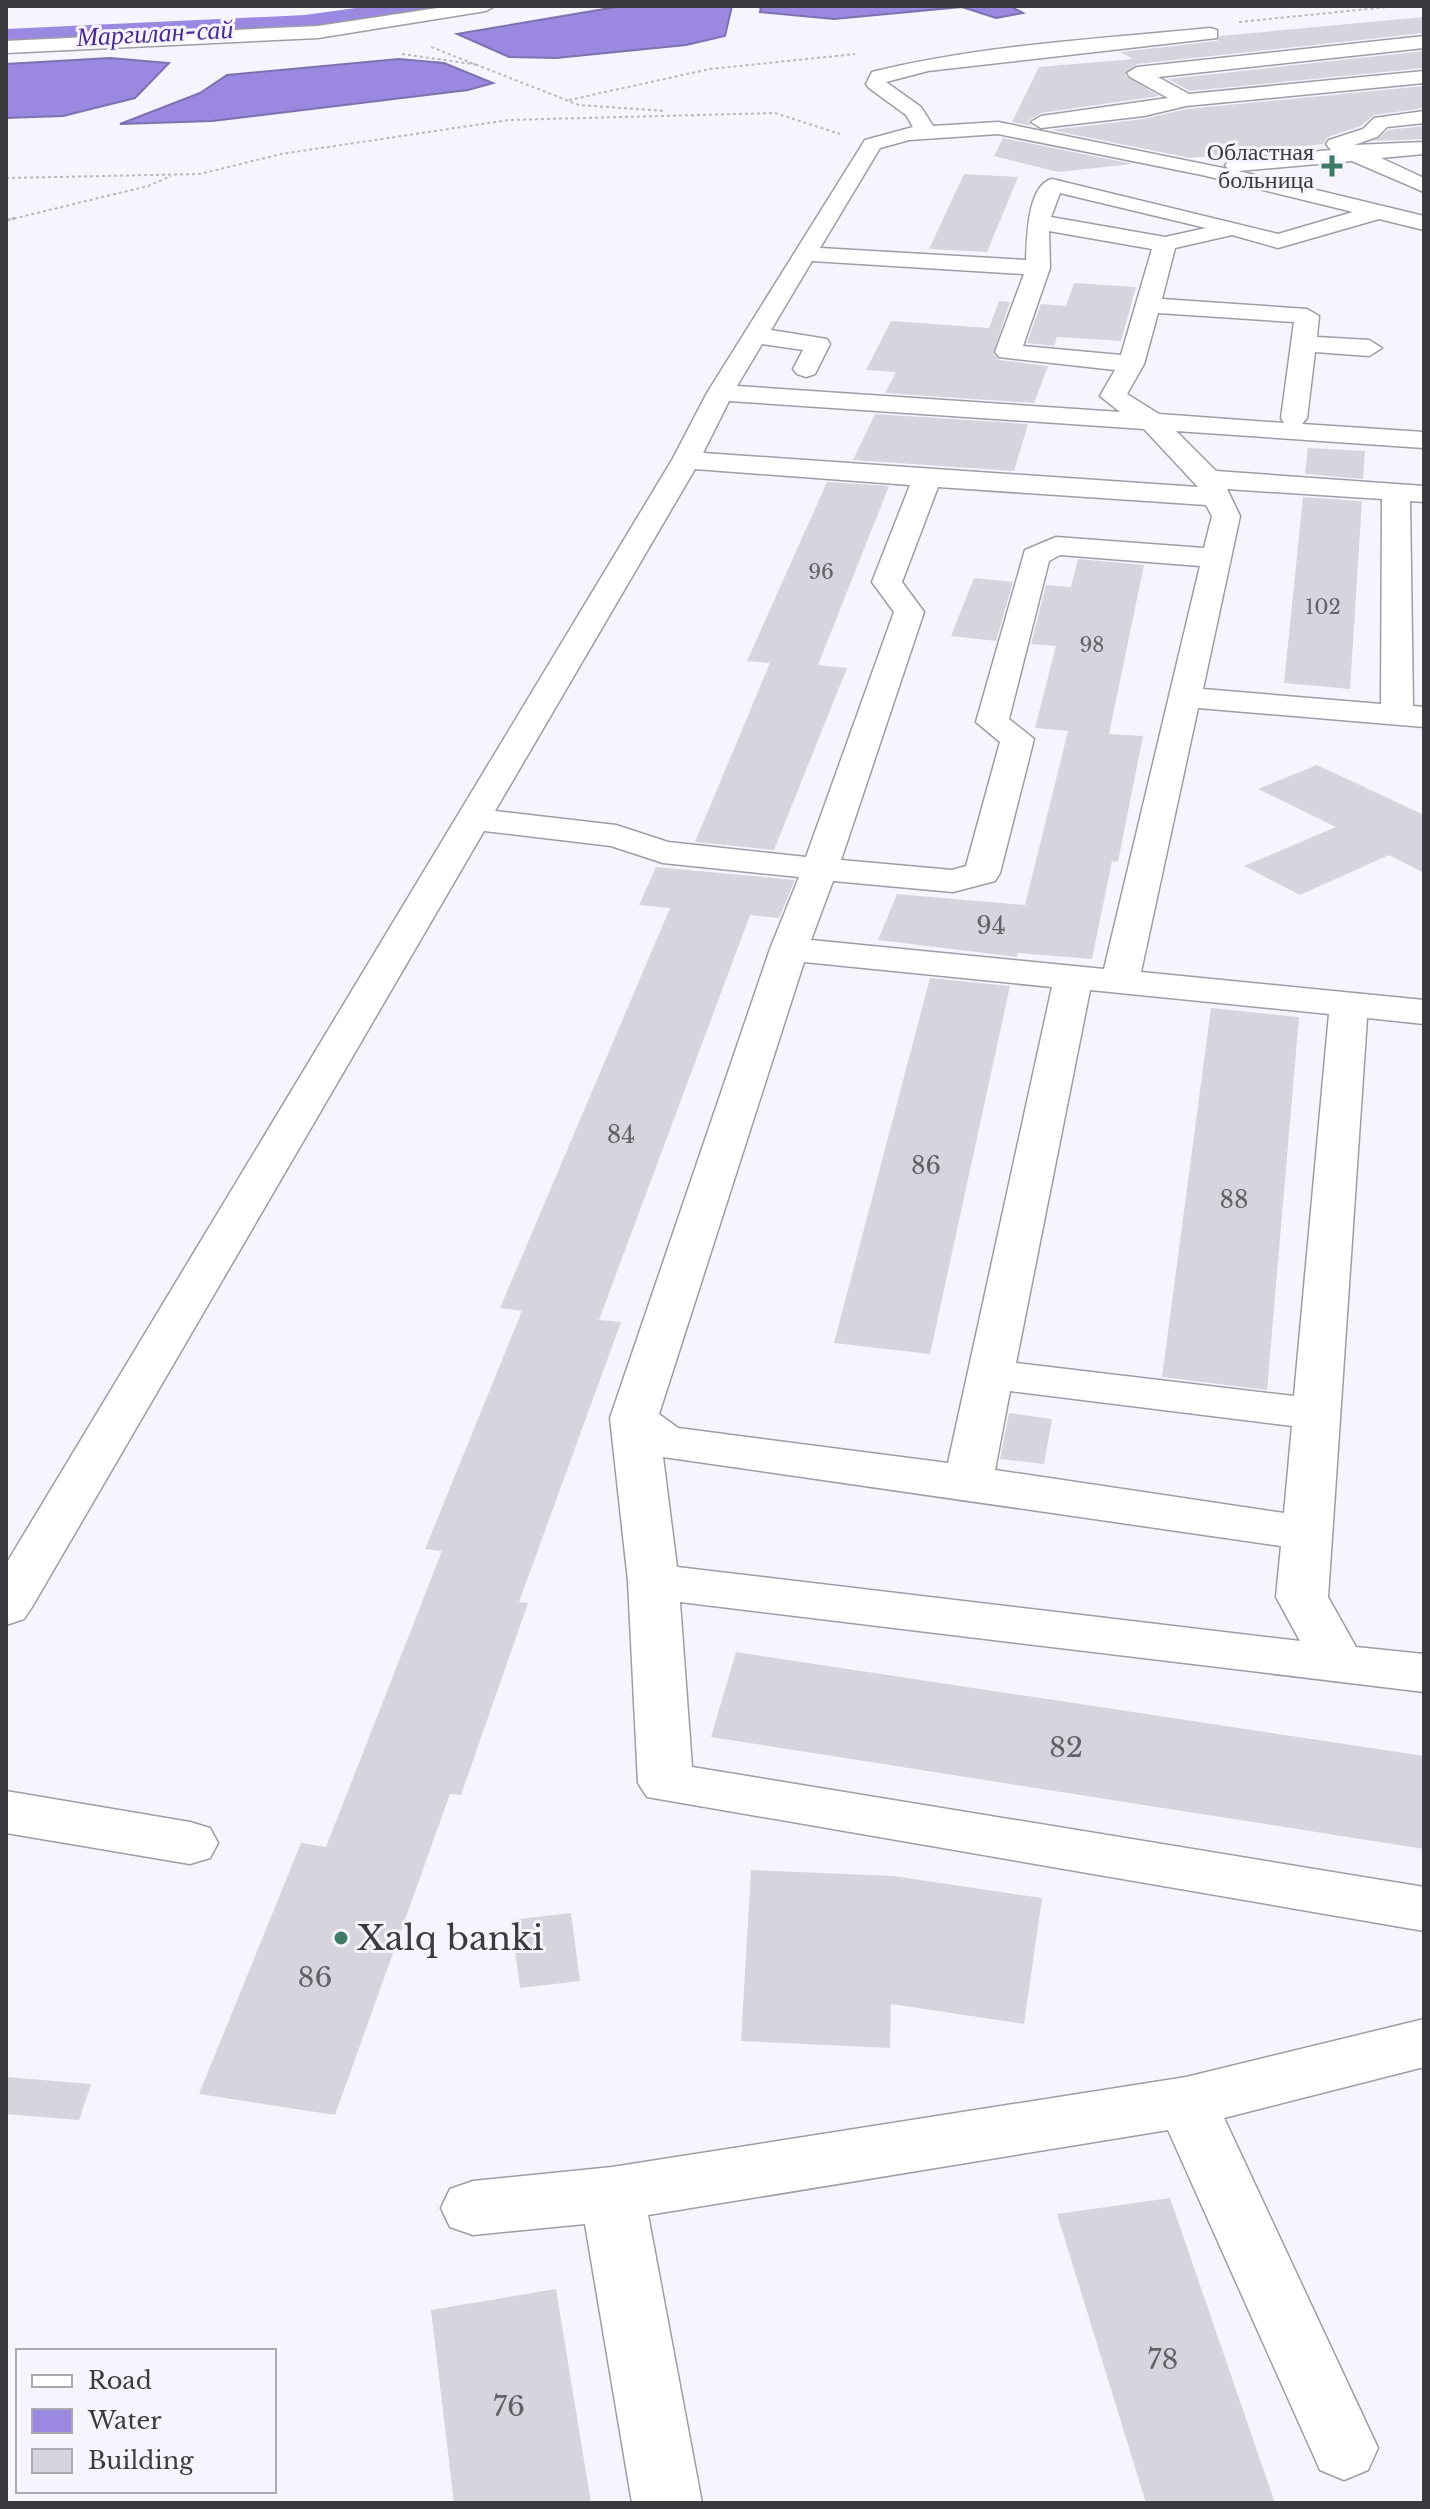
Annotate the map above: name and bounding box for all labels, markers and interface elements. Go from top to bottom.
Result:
water label: Маргилан-сай [75,13,234,53]
place label: Областная больница [1207,137,1314,194]
marker: Областная больница [1321,155,1343,177]
house number: 96 [808,560,834,584]
house number: 102 [1305,595,1341,619]
house number: 98 [1080,633,1104,657]
house number: 94 [976,911,1006,940]
house number: 84 [607,1120,635,1149]
house number: 86 [911,1151,941,1180]
house number: 88 [1219,1185,1249,1214]
house number: 82 [1049,1730,1083,1765]
place label: Xalq banki [357,1917,544,1959]
marker: Xalq banki [332,1929,350,1947]
house number: 86 [298,1960,332,1995]
house number: 78 [1147,2342,1179,2377]
legend [16,2349,276,2493]
text: Road [88,2366,152,2395]
house number: 76 [493,2389,525,2424]
text: Water [87,2406,162,2435]
text: Building [88,2446,194,2475]

